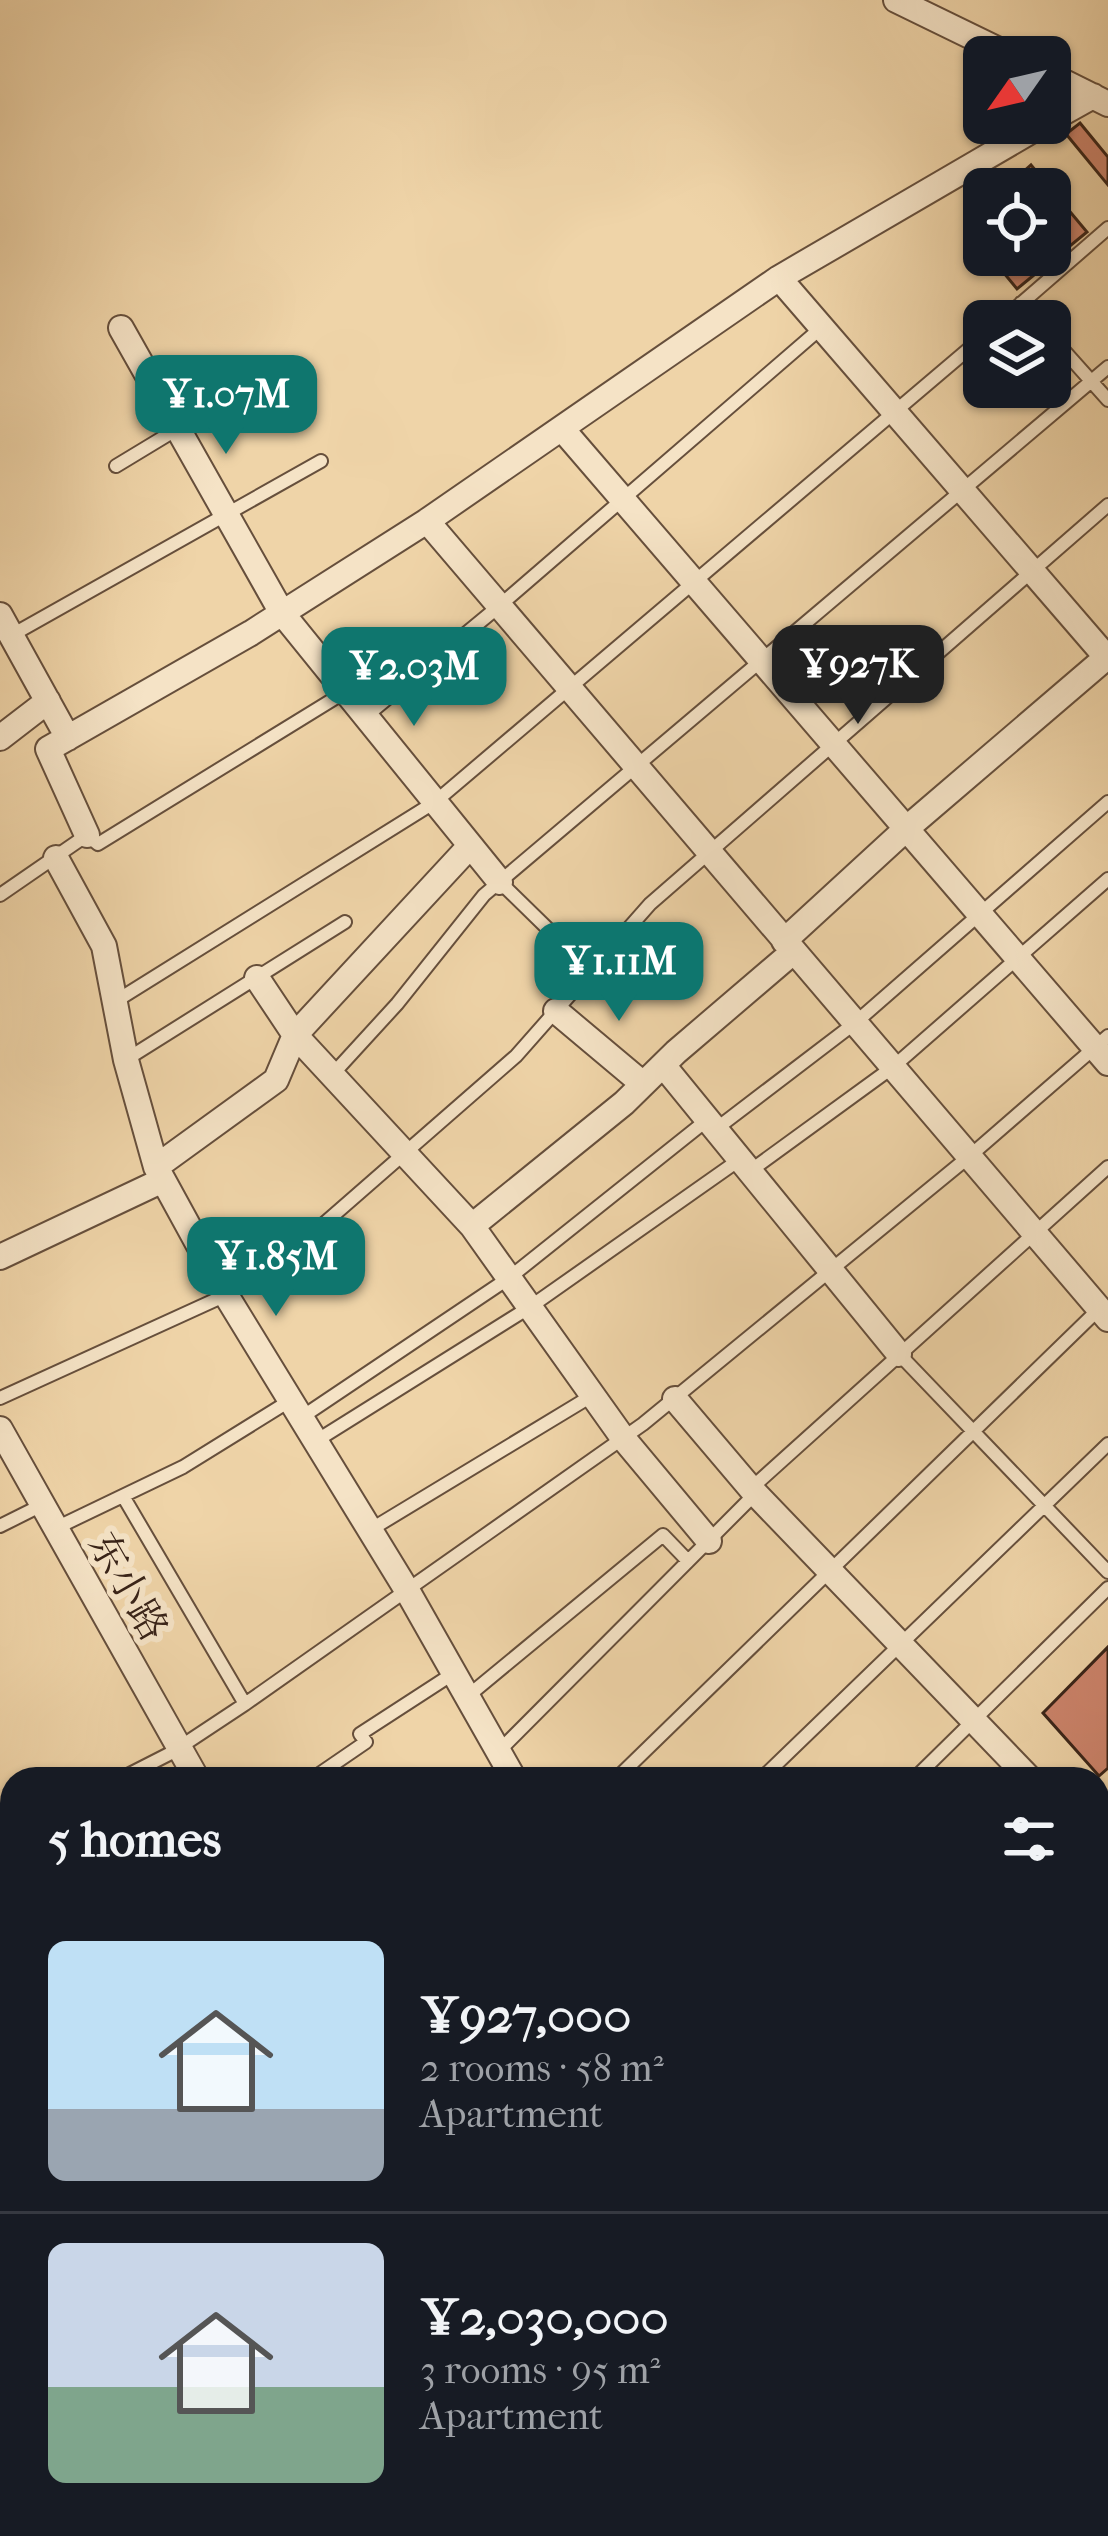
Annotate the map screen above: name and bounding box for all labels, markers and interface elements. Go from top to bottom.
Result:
north arrow [963,36,1071,144]
map controls [963,36,1071,408]
button: locate [963,168,1071,276]
button: layers [963,300,1071,408]
pin: ¥1.07M [128,355,324,457]
text: ¥1.07M [162,371,290,417]
pin: ¥927K [774,625,942,727]
pin: ¥2.03M [316,627,512,729]
text: ¥927K [799,641,917,687]
text: ¥2.03M [348,643,480,689]
pin: ¥1.11M [521,922,717,1024]
text: ¥1.11M [561,938,677,984]
pin: ¥1.85M [178,1217,374,1319]
text: ¥1.85M [214,1233,338,1279]
street label: 东小路 [79,1524,177,1649]
icon: filters [996,1806,1062,1872]
text: 5 homes [48,1809,221,1869]
text: ¥927,000 [420,1985,631,2045]
icon: home [144,1989,288,2133]
text: 2 rooms · 58 m² [420,2045,664,2091]
text: Apartment [420,2091,603,2137]
text: ¥2,030,000 [420,2287,669,2347]
icon: home [144,2291,288,2435]
text: 3 rooms · 95 m² [420,2347,661,2393]
text: Apartment [420,2393,603,2439]

